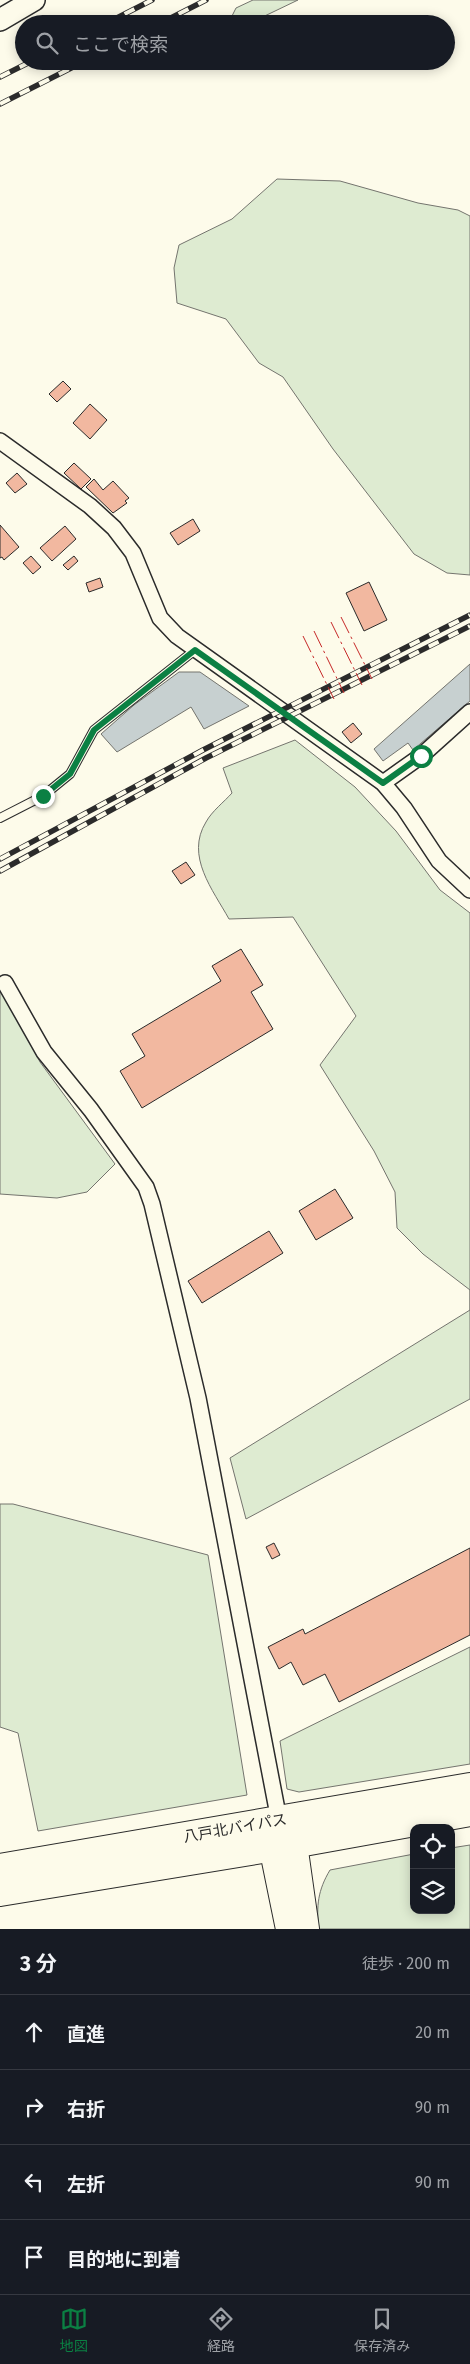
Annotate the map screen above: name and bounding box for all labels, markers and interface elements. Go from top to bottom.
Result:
search box [15,15,455,70]
icon: search [33,29,61,57]
text: ここで検索 [73,33,168,56]
route start [410,745,433,768]
route end [32,785,55,808]
street label: 八戸北バイパス [182,1810,288,1846]
map controls [410,1824,455,1914]
button: locate [410,1824,455,1869]
button: layers [410,1869,455,1914]
text: 3 分 [20,1951,57,1977]
text: 徒歩 · 200 m [362,1954,450,1973]
icon: ahead [20,2018,48,2046]
text: 直進 [67,2023,105,2046]
text: 20 m [415,2023,450,2042]
icon: right [20,2093,48,2121]
text: 右折 [67,2098,105,2121]
text: 90 m [415,2098,450,2117]
icon: left [20,2168,48,2196]
text: 左折 [67,2173,105,2196]
text: 90 m [415,2173,450,2192]
icon: arrive [20,2243,48,2271]
text: 目的地に到着 [67,2248,181,2271]
tab: 地図 [60,2305,88,2355]
tab: 経路 [207,2305,235,2355]
tab: 保存済み [354,2305,410,2355]

